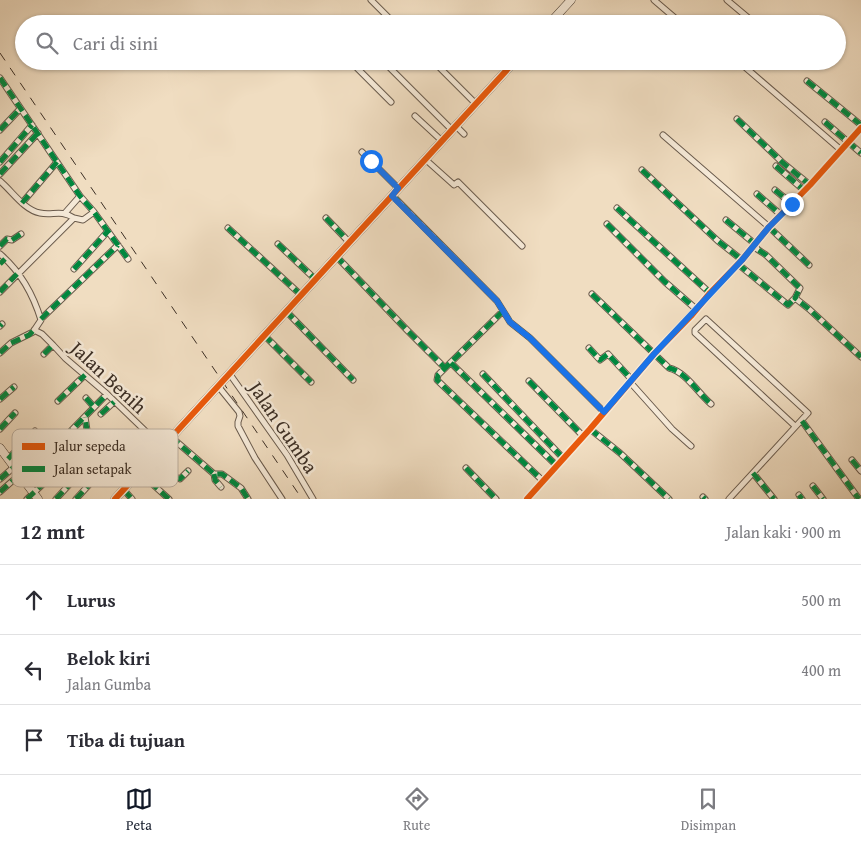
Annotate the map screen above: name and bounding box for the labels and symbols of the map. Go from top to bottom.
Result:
route start [360,150,383,173]
route end [781,193,804,216]
street label: Jalan Benih [62,332,154,420]
street label: Jalan Gumba [241,373,326,479]
legend [12,429,178,487]
text: Jalur sepeda [52,436,126,456]
text: Jalan setapak [52,459,132,479]

